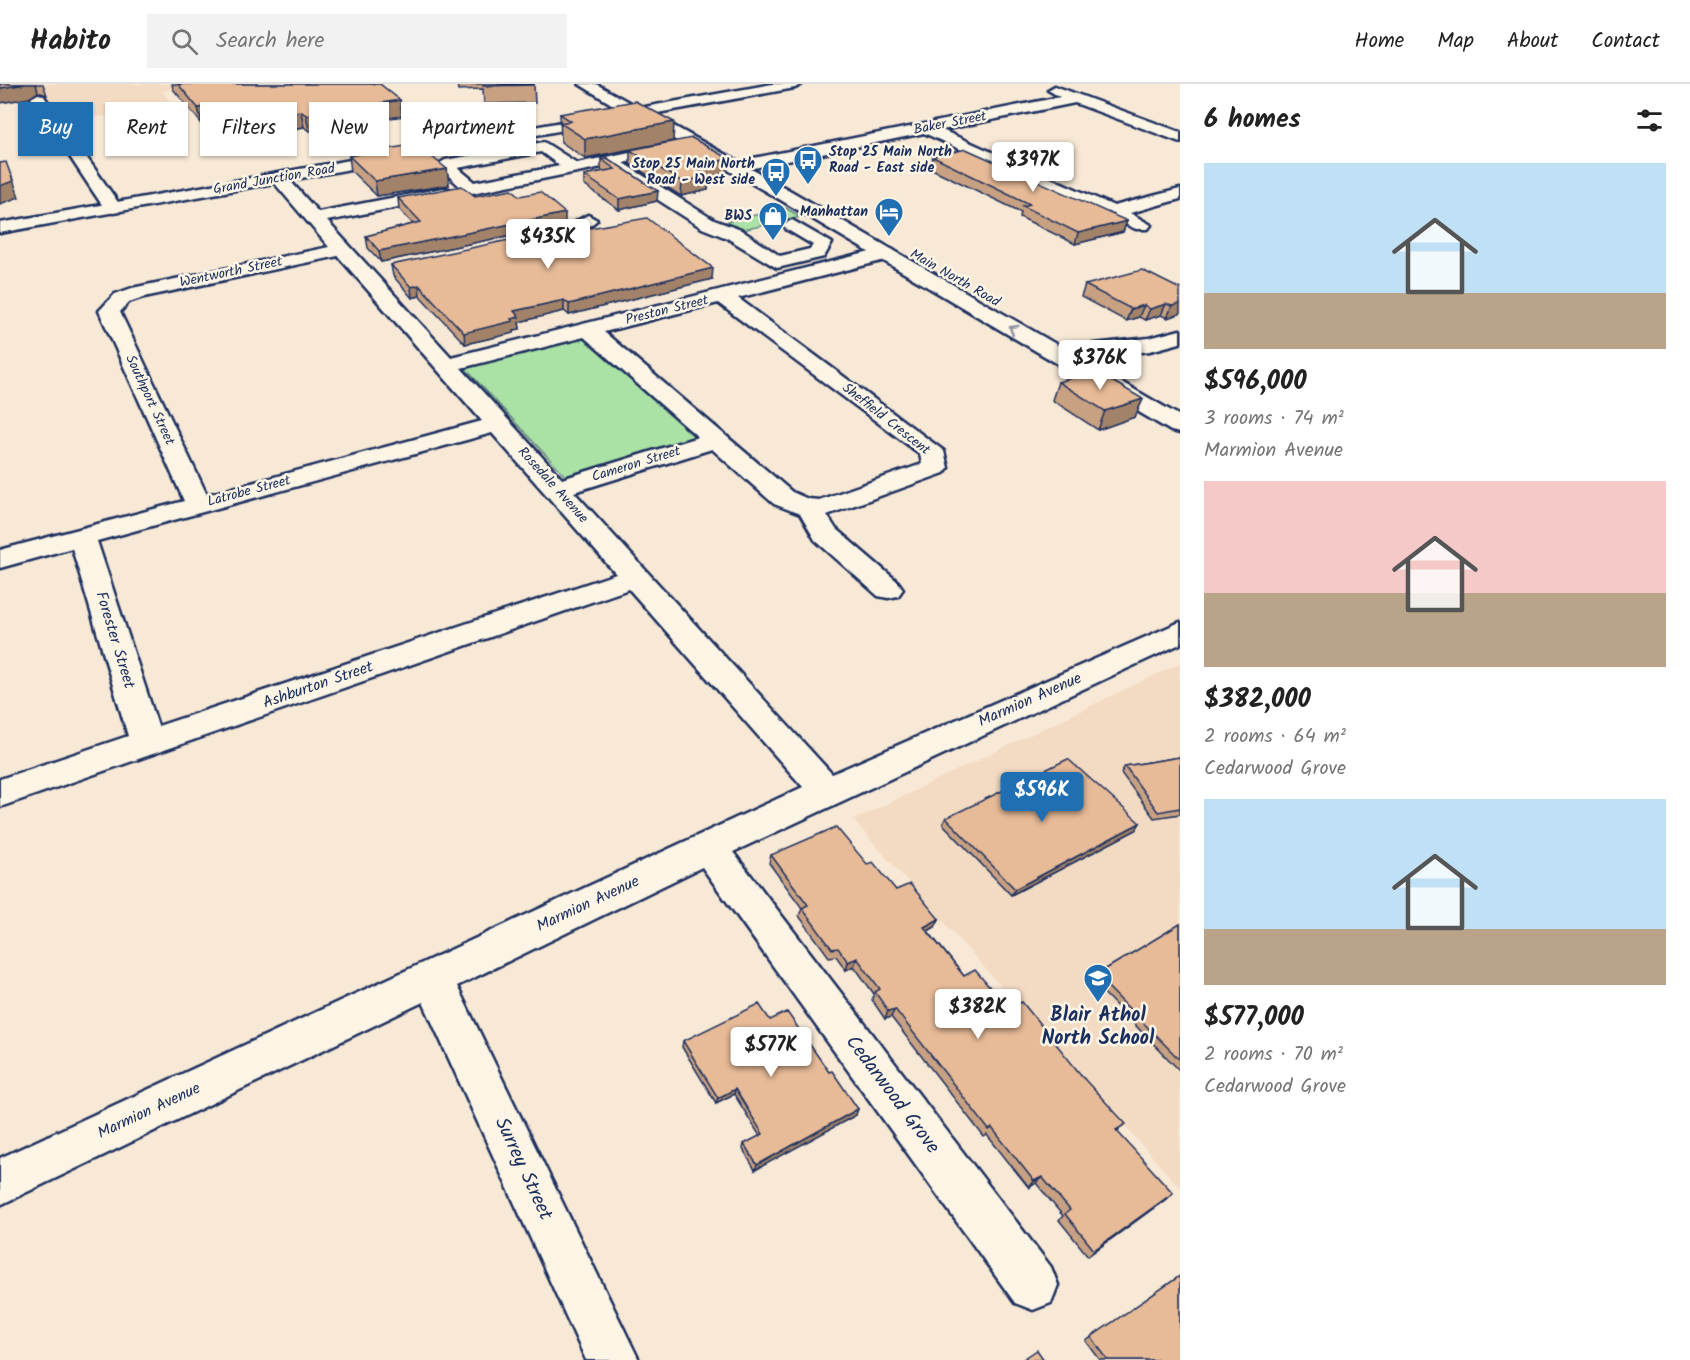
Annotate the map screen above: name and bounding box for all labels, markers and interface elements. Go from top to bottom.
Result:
search box [147,14,567,68]
text: Habito [30,19,111,64]
text: Search here [216,24,325,59]
icon: search [168,25,201,58]
text: Home [1355,25,1404,58]
text: Map [1437,25,1474,58]
text: About [1507,25,1558,58]
text: Contact [1591,25,1660,58]
text: 6 homes [1204,99,1301,141]
chip: Buy [18,102,93,156]
chip: Rent [105,102,188,156]
chip: Filters [200,102,297,156]
chip: New [309,102,389,156]
chip: Apartment [401,102,536,156]
icon: filters [1633,104,1666,137]
street label: Baker Street [912,105,989,141]
place label: Stop 25 Main North Road - East side [829,141,952,179]
pin: $397K [991,142,1075,193]
bus stop icon: Stop 25 Main North Road - East side [792,144,824,186]
text: $397K [1006,145,1060,177]
place label: Stop 25 Main North Road - West side [632,153,755,191]
bus stop icon: Stop 25 Main North Road - West side [760,156,792,198]
street label: Grand Junction Road [212,157,337,201]
hotel icon: Manhattan [873,196,905,238]
shop icon: BWS [757,200,789,242]
place label: Manhattan [800,201,868,223]
icon: home [1381,202,1489,310]
place label: BWS [725,205,752,227]
pin: $435K [506,219,590,270]
text: $435K [520,222,576,254]
street label: Main North Road [906,243,1005,313]
street label: Wentworth Street [178,250,285,294]
street label: Preston Street [623,289,711,331]
one-way arrow [1009,324,1019,336]
pin: $376K [1058,340,1142,391]
text: $376K [1072,343,1128,375]
street label: Southport Street [119,351,181,449]
text: $596,000 [1204,361,1307,403]
street label: Sheffield Crescent [837,377,935,461]
text: 3 rooms · 74 m² [1204,403,1344,435]
text: Marmion Avenue [1204,435,1343,467]
street label: Cameron Street [589,440,684,488]
street label: Rosedale Avenue [512,442,594,529]
street label: Latrobe Street [205,469,294,513]
icon: home [1381,520,1489,628]
street label: Forester Street [88,588,142,693]
street label: Ashburton Street [259,654,377,716]
street label: Marmion Avenue [974,666,1086,734]
text: $382,000 [1204,679,1311,721]
text: 2 rooms · 64 m² [1204,721,1346,753]
text: Cedarwood Grove [1204,753,1346,785]
pin: $596K [1000,772,1084,823]
text: $596K [1015,775,1069,807]
icon: home [1381,838,1489,946]
street label: Marmion Avenue [532,869,644,939]
school or university icon: Blair Athol North School [1082,962,1114,1004]
pin: $382K [936,989,1020,1040]
text: $382K [949,992,1007,1024]
text: $577,000 [1204,997,1304,1039]
place label: Blair Athol North School [1042,1000,1155,1055]
pin: $577K [729,1027,813,1078]
street label: Cedarwood Grove [837,1029,947,1161]
text: $577K [745,1030,797,1062]
text: 2 rooms · 70 m² [1204,1039,1343,1071]
text: Cedarwood Grove [1204,1071,1346,1103]
street label: Marmion Avenue [93,1076,205,1146]
street label: Surrey Street [485,1112,561,1226]

